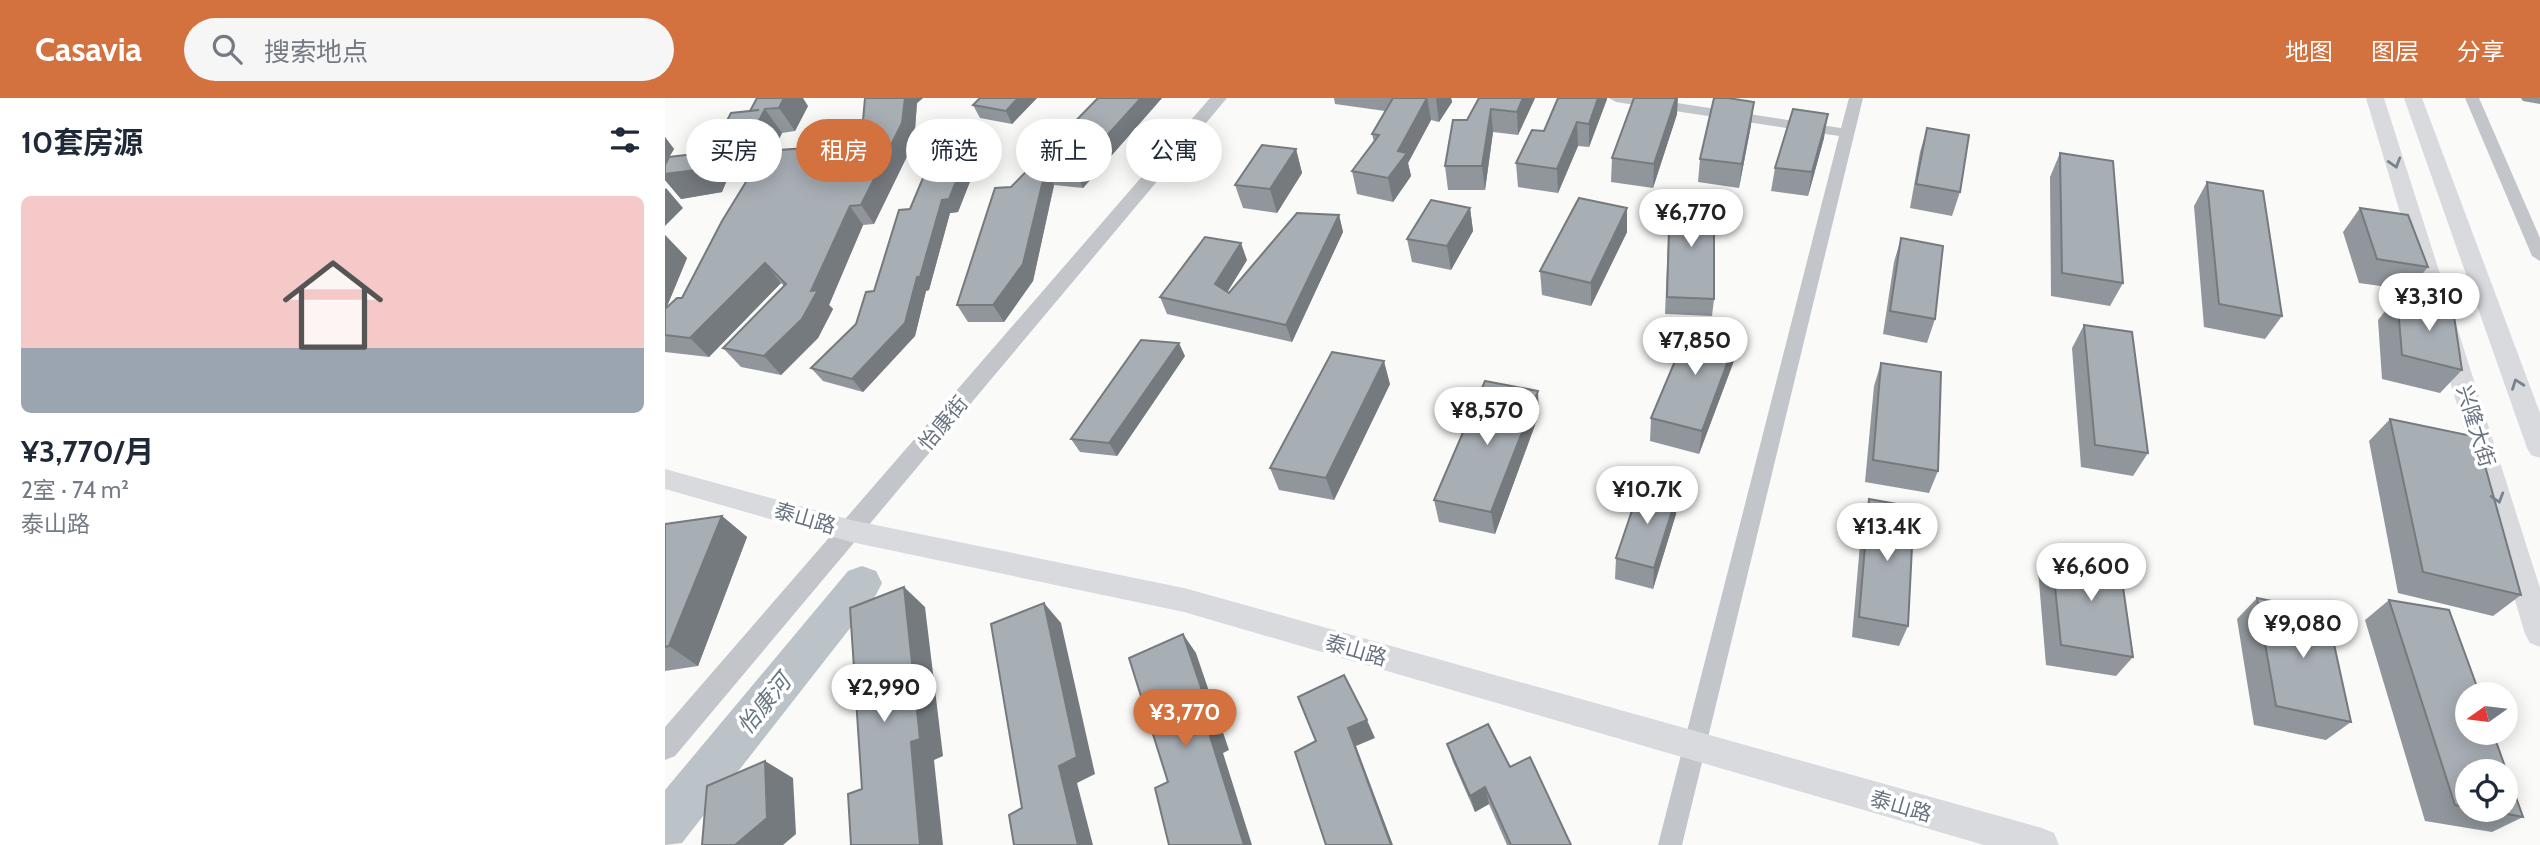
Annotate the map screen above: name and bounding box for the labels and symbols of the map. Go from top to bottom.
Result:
one-way arrow [2387,157,2402,169]
pin: ¥6,770 [1634,190,1748,249]
pin: ¥3,310 [2372,274,2486,333]
pin: ¥7,850 [1638,317,1752,377]
one-way arrow [2511,378,2525,390]
street label: 兴隆大街 [2452,382,2500,470]
pin: ¥8,570 [1430,388,1544,447]
street label: 怡康街 [913,391,973,455]
pin: ¥10.7K [1590,466,1704,526]
one-way arrow [2490,491,2505,503]
street label: 泰山路 [771,497,839,539]
pin: ¥13.4K [1830,504,1944,563]
pin: ¥6,600 [2034,544,2148,603]
pin: ¥9,080 [2246,601,2360,660]
street label: 泰山路 [1322,629,1390,671]
pin: ¥2,990 [827,664,941,724]
water label: 怡康河 [731,665,799,740]
north arrow [2455,682,2518,746]
pin: ¥3,770 [1128,690,1242,749]
street label: 泰山路 [1867,785,1935,827]

